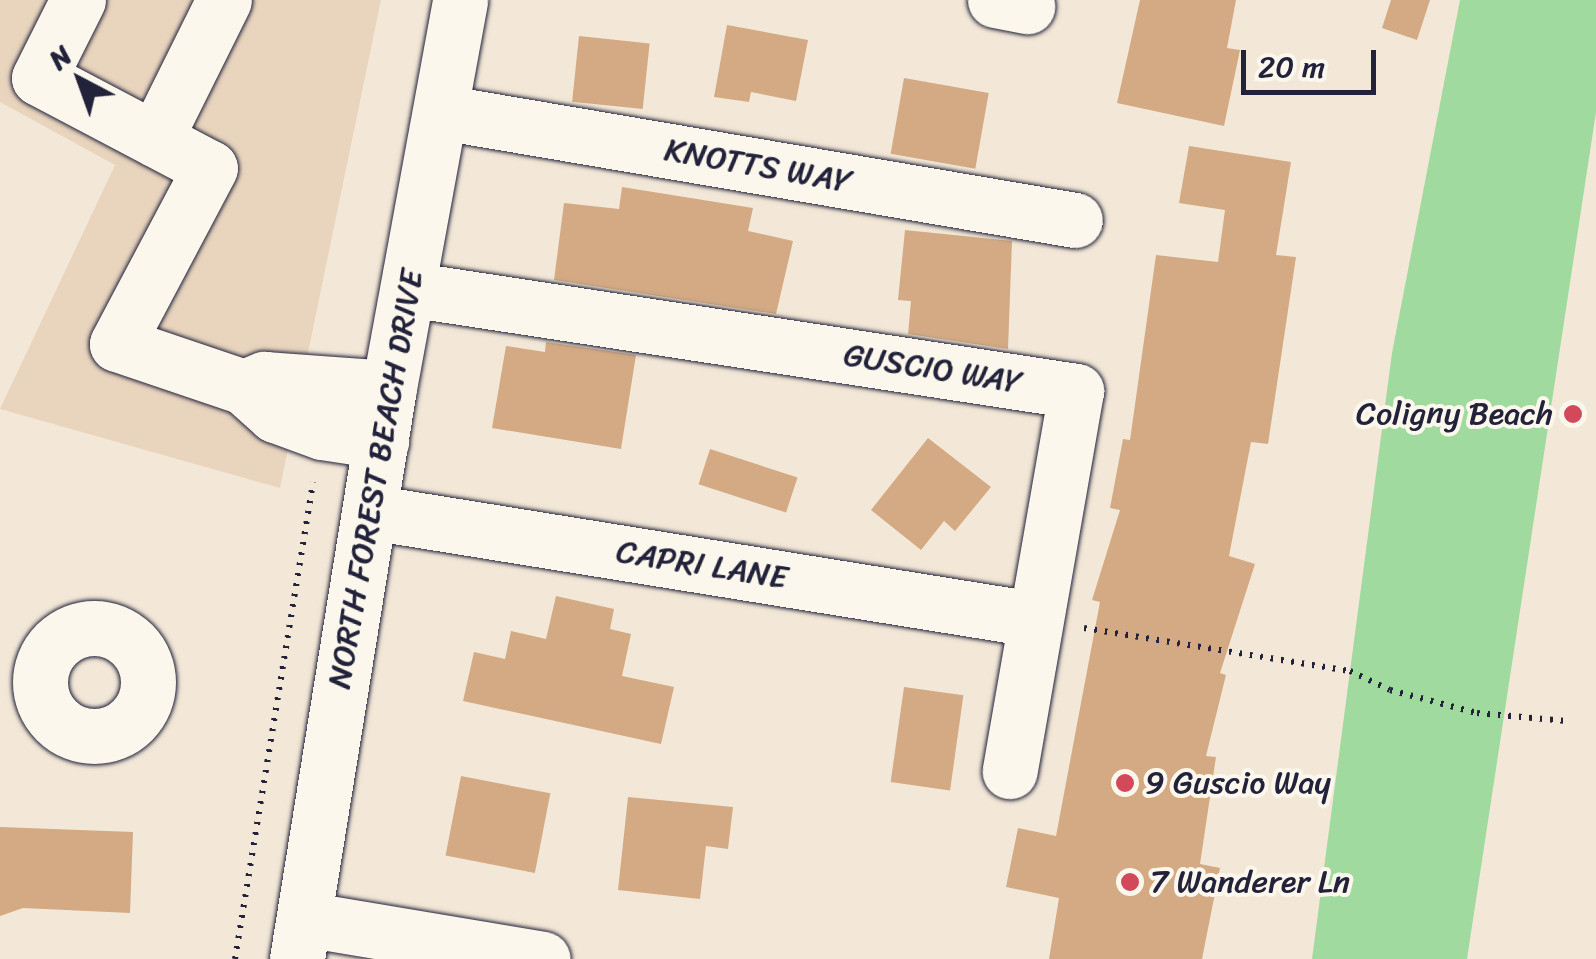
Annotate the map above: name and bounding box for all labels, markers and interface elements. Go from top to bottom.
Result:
north arrow [30,30,130,130]
scale bar [1246,30,1381,92]
text: N [37,32,83,82]
text: 20 m [1258,40,1325,94]
street label: KNOTTS WAY [663,131,853,201]
street label: NORTH FOREST BEACH DRIVE [320,267,432,691]
street label: GUSCIO WAY [841,336,1025,402]
place label: Coligny Beach [1355,395,1553,433]
marker: Coligny Beach [1562,403,1584,425]
street label: CAPRI LANE [614,533,790,597]
place label: 9 Guscio Way [1145,764,1331,802]
marker: 9 Guscio Way [1114,772,1136,794]
place label: 7 Wanderer Ln [1150,863,1350,901]
marker: 7 Wanderer Ln [1119,871,1141,893]

